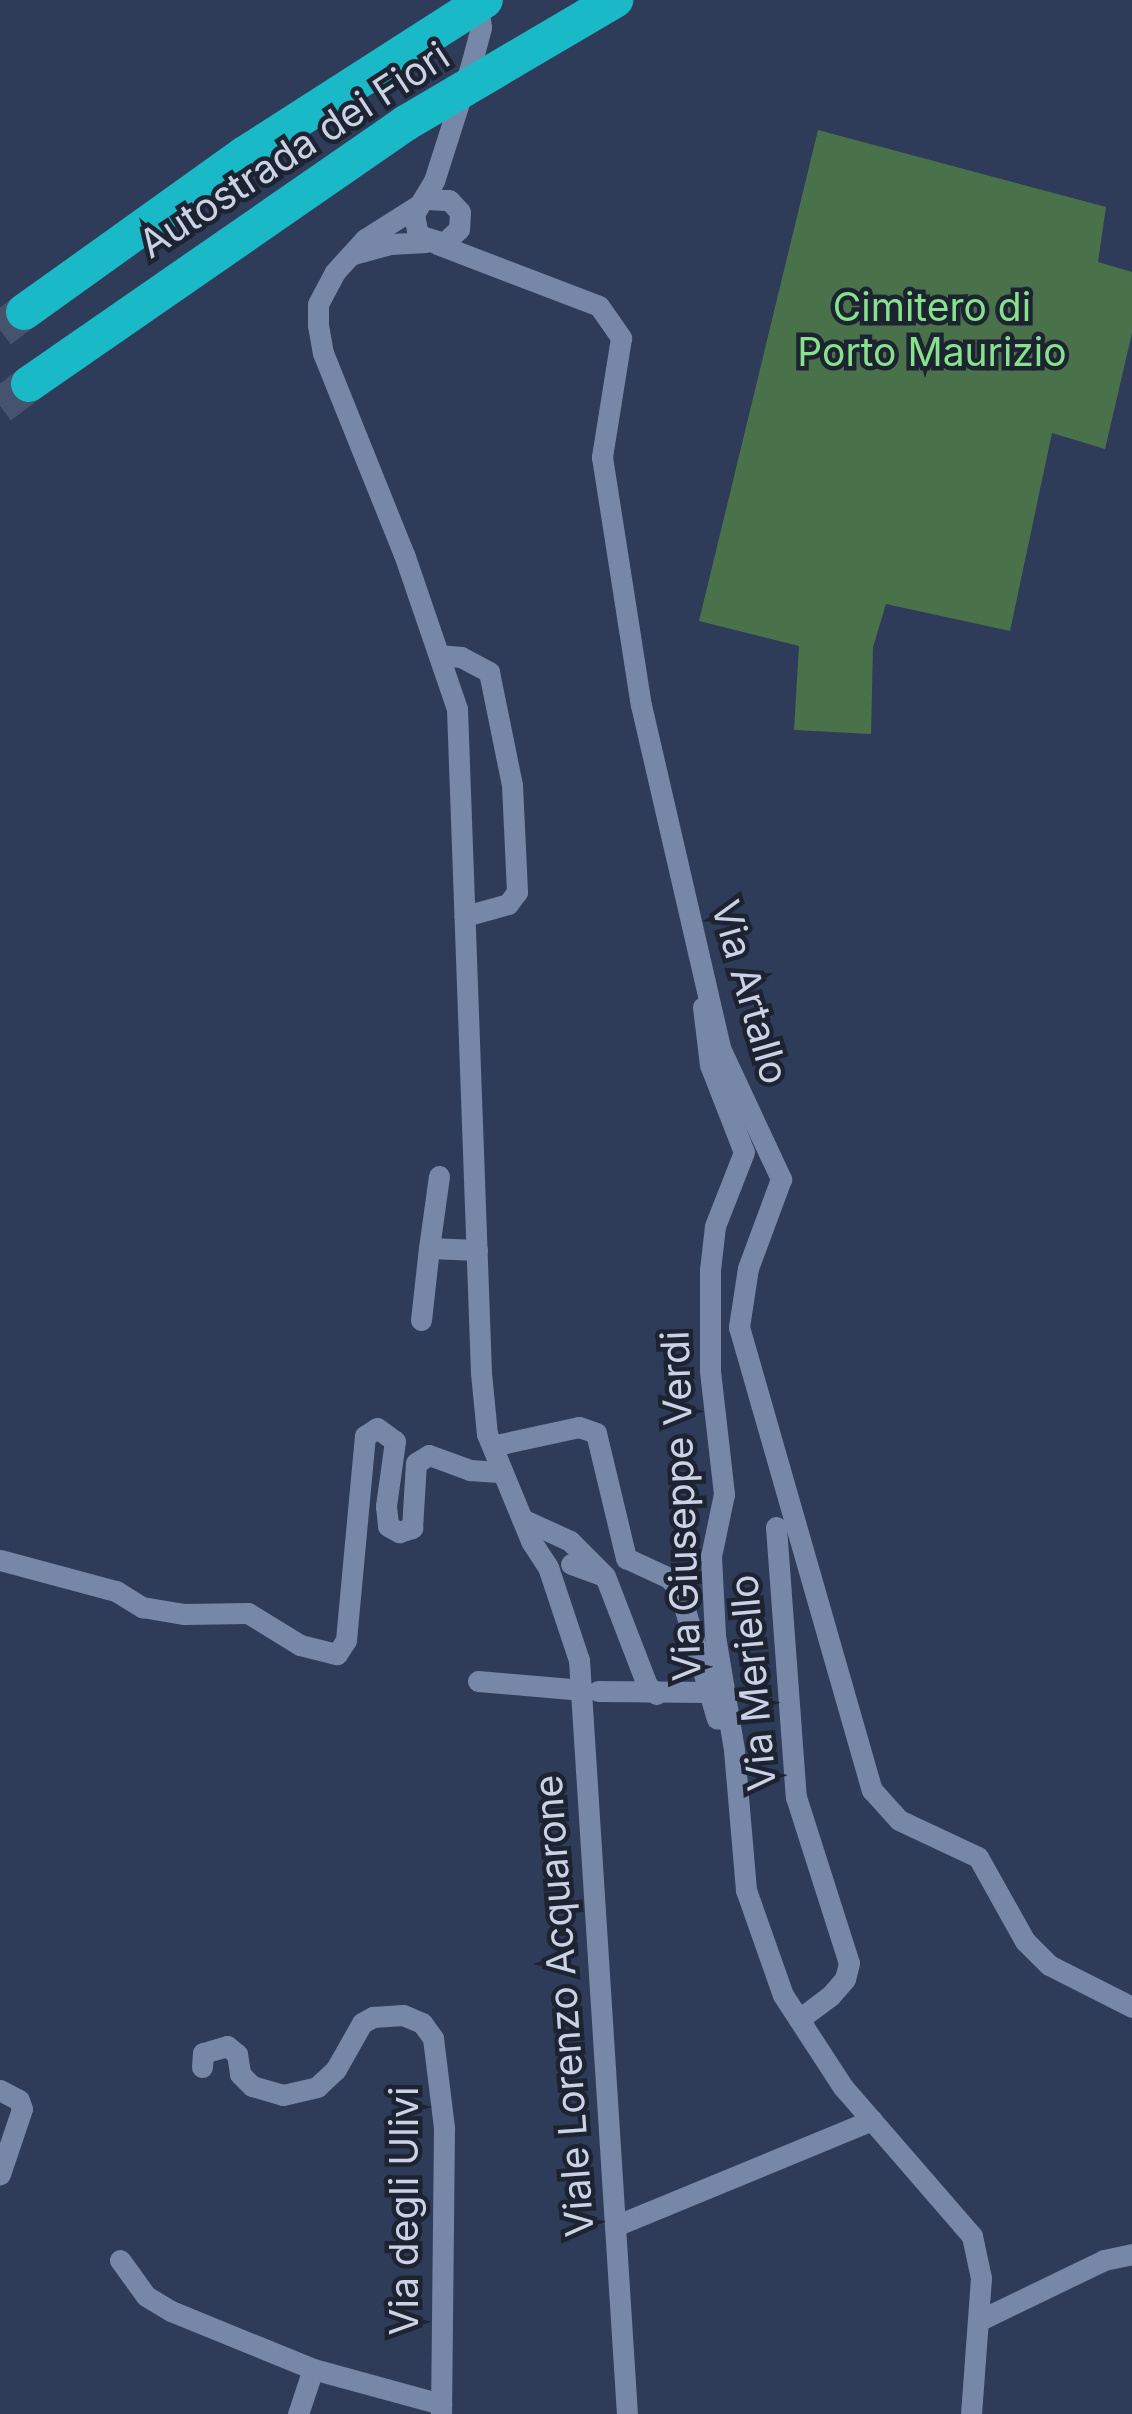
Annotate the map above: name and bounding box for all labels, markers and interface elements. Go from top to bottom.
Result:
street label: Autostrada dei Fiori [130,32,458,268]
park label: Cimitero di Porto Maurizio [797,285,1067,376]
street label: Via Artallo [702,895,798,1089]
street label: Via Giuseppe Verdi [651,1330,711,1682]
street label: Via Meriello [720,1573,786,1793]
street label: Viale Lorenzo Acquarone [525,1773,603,2239]
street label: Via degli Ulivi [381,2087,427,2335]

